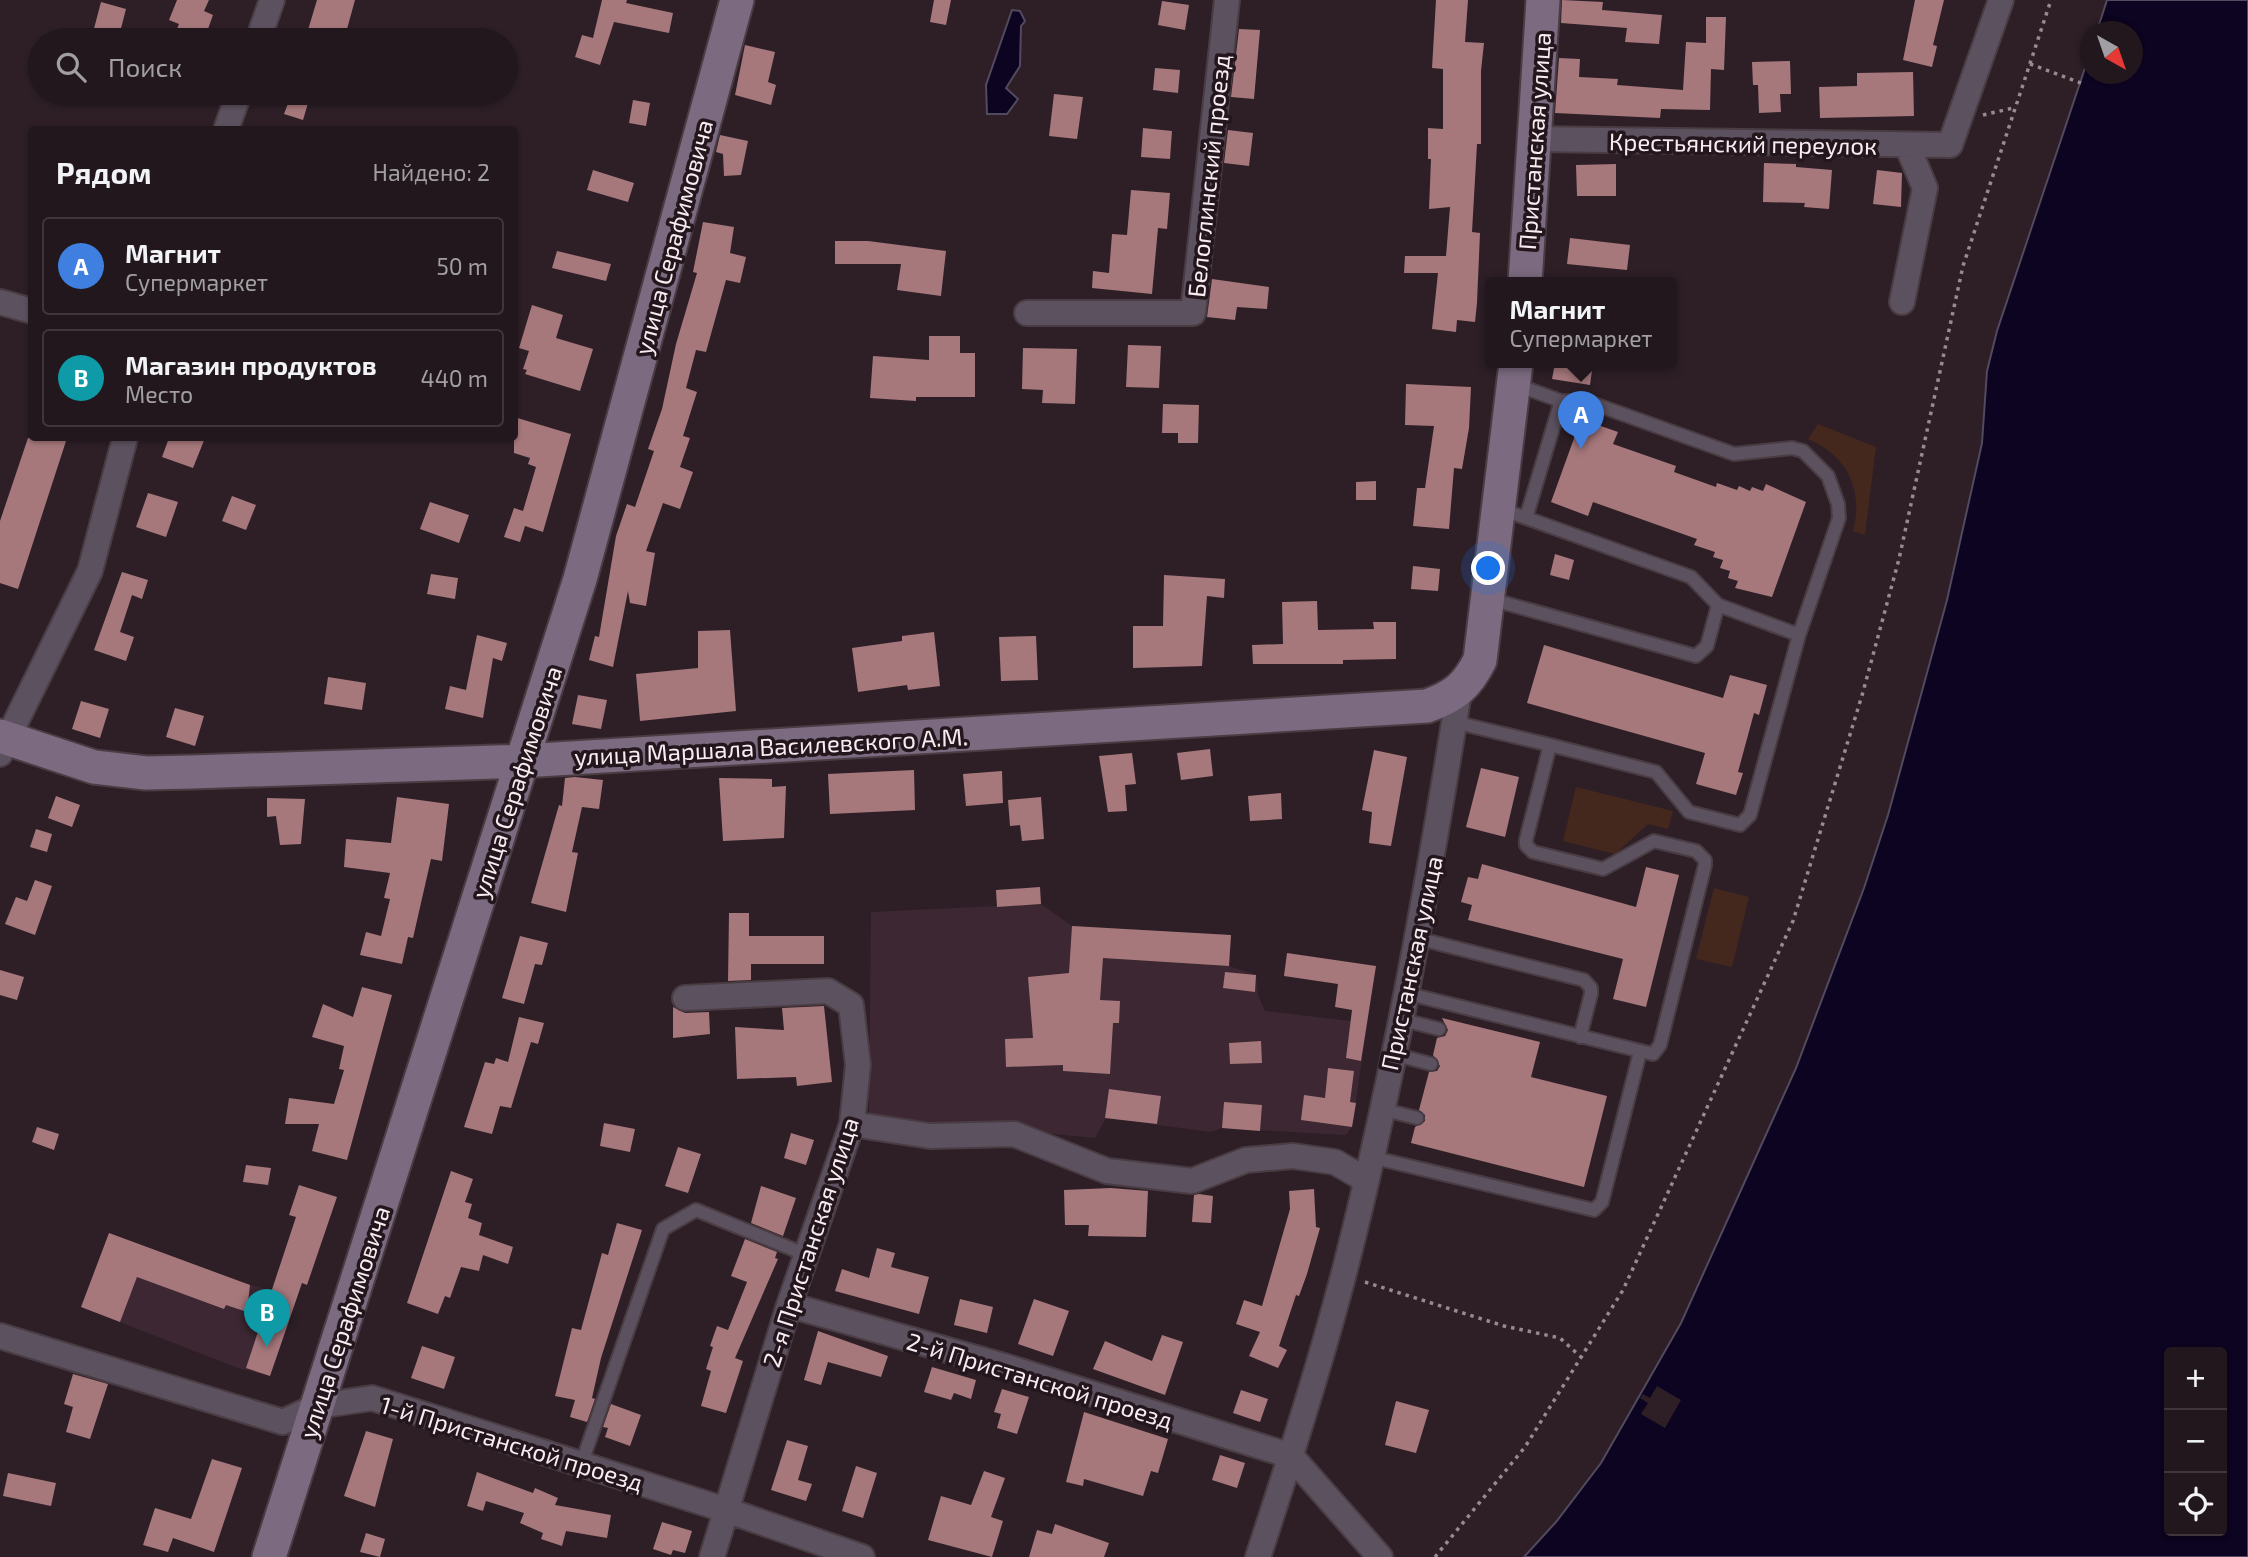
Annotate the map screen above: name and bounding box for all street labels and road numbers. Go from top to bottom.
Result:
street label: Пристанская улица [1512,31,1557,251]
street label: Белоглинский проезд [1181,53,1235,299]
street label: улица Серафимовича [628,116,719,358]
street label: Крестьянский переулок [1609,126,1877,161]
street label: улица Серафимовича [465,662,568,902]
street label: улица Маршала Василевского А.М. [573,721,969,772]
street label: Пристанская улица [1374,853,1449,1073]
street label: 2-я Пристанская улица [756,1113,865,1371]
street label: улица Серафимовича [293,1202,396,1442]
street label: 2-й Пристанской проезд [903,1326,1177,1434]
street label: 1-й Пристанской проезд [377,1389,647,1497]

